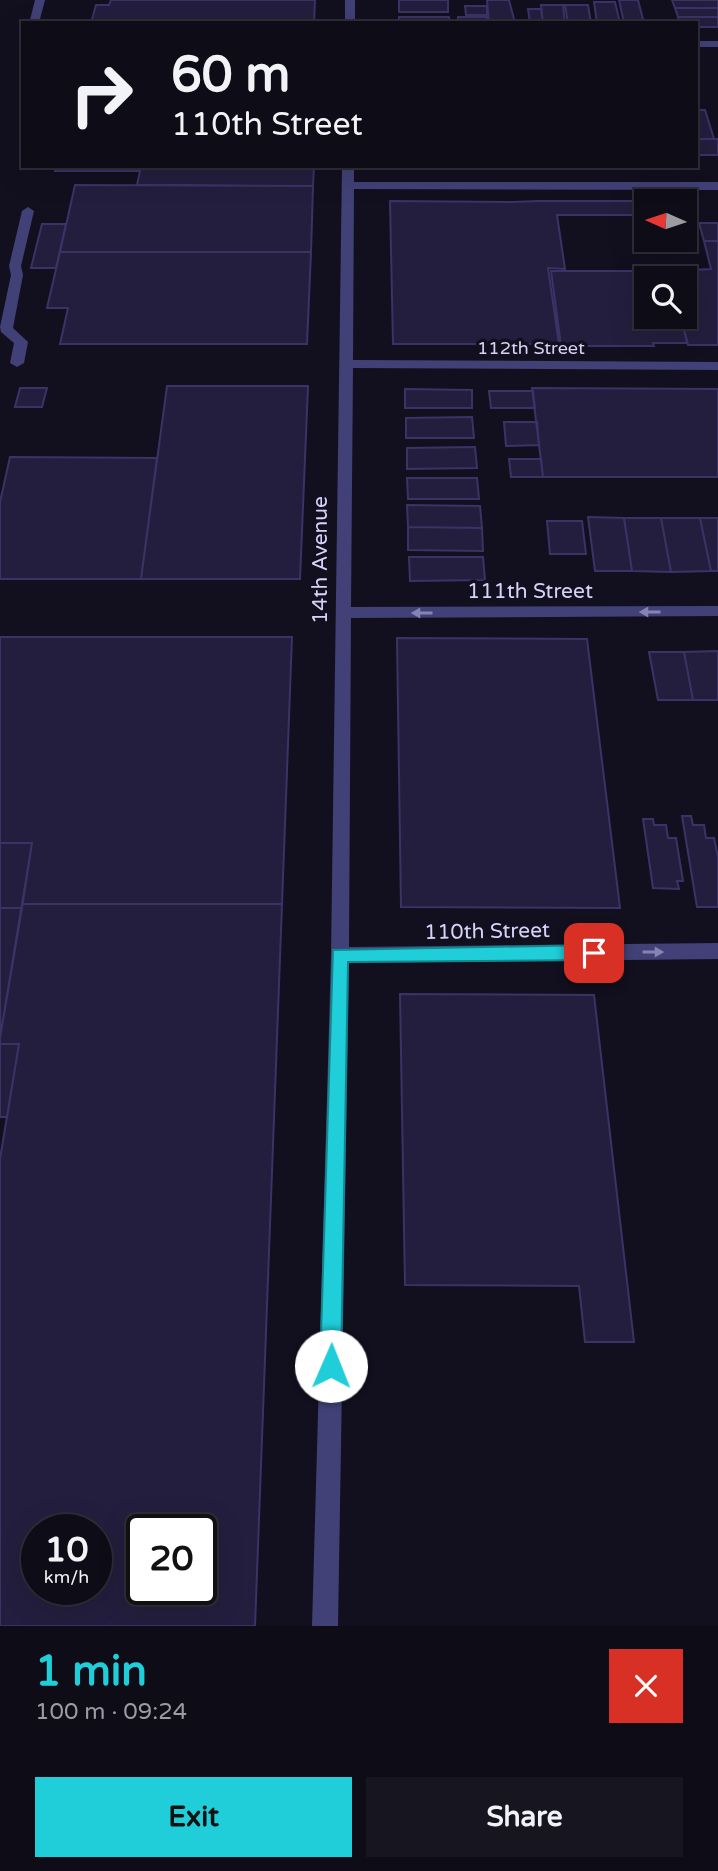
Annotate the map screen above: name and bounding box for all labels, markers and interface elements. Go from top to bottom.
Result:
text: 60 m [171,46,290,105]
icon: right [56,49,147,140]
text: 110th Street [171,106,363,144]
north arrow [634,189,696,252]
map controls [634,189,697,329]
button: search [634,266,697,329]
street label: 112th Street [477,337,585,359]
street label: 14th Avenue [308,496,333,624]
street label: 111th Street [467,579,593,604]
one-way arrow [639,606,661,617]
one-way arrow [411,607,433,619]
street label: 110th Street [424,918,550,945]
pin [564,923,624,983]
icon: arrive [575,934,613,972]
one-way arrow [642,946,664,958]
position arrow [294,1329,368,1403]
speed limit sign: 20 [126,1514,217,1605]
text: 10 [45,1529,88,1571]
text: km/h [44,1566,89,1588]
text: 1 min [35,1646,147,1697]
button: close [609,1649,683,1723]
text: 100 m · 09:24 [35,1698,187,1726]
button: Exit [35,1777,352,1857]
button: Share [366,1777,683,1857]

